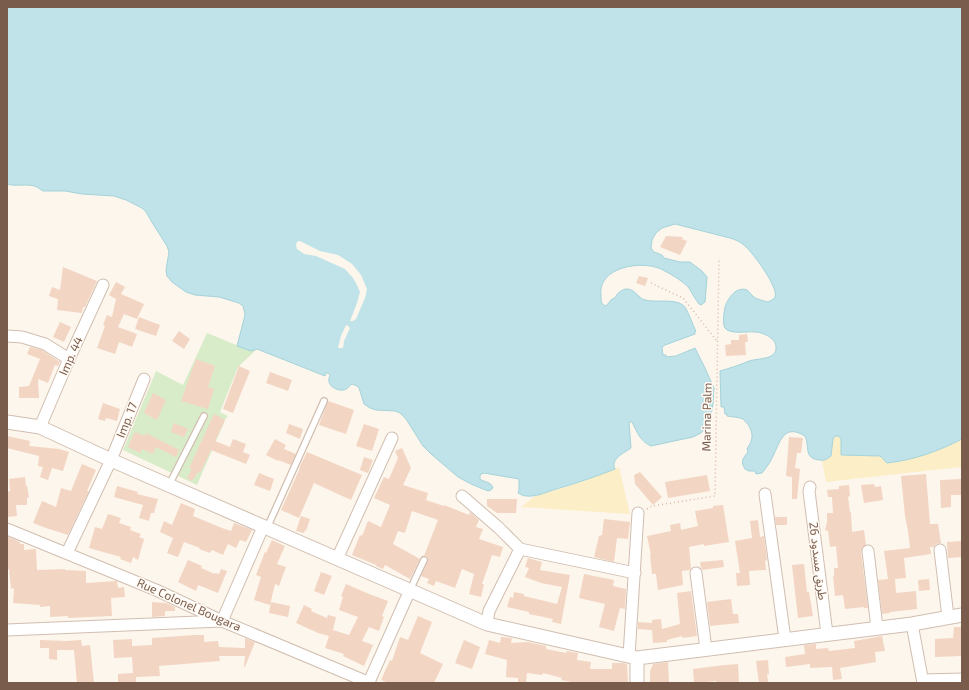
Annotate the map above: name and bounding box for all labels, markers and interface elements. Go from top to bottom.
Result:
street label: Imp. 44 [55,334,85,377]
street label: Marina Palm [698,382,714,452]
street label: Imp. 17 [113,400,139,439]
street label: طريق مسدود 26 [805,521,831,601]
street label: Rue Colonel Bougara [135,575,244,633]

